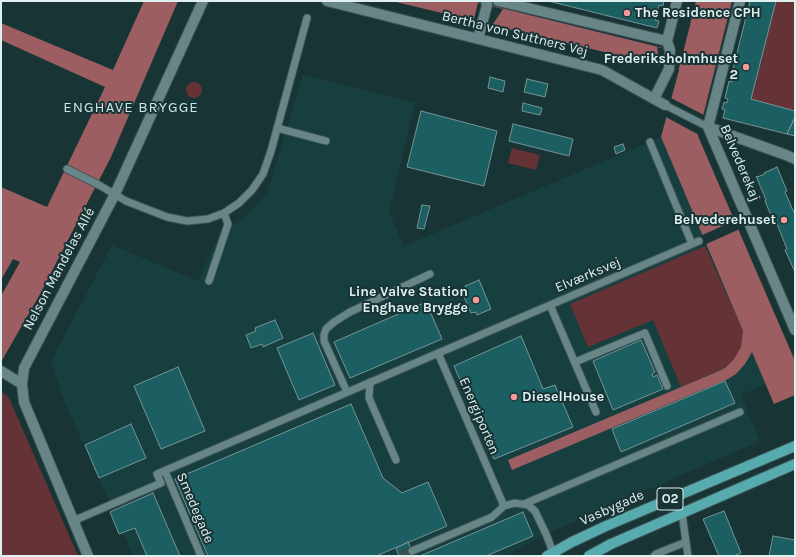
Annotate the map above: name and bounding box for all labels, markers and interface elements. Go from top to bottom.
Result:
place label: The Residence CPH [635,5,761,21]
street label: Bertha von Suttners Vej [440,8,590,60]
marker: The Residence CPH [622,8,632,18]
place label: Frederiksholmhuset 2 [604,51,738,84]
marker: Frederiksholmhuset 2 [741,62,751,72]
district label: ENGHAVE BRYGGE [63,99,199,117]
street label: Belvederekaj [716,122,764,204]
street label: Nelson Mandelas Allé [20,205,98,333]
place label: Belvederehuset [674,212,776,228]
marker: Belvederehuset [779,215,789,225]
street label: Elværksvej [553,254,623,296]
place label: Line Valve Station Enghave Brygge [349,284,468,316]
marker: Line Valve Station Enghave Brygge [471,295,481,305]
street label: Energiporten [455,375,503,457]
place label: DieselHouse [522,389,604,405]
marker: DieselHouse [509,392,519,402]
street label: Smedegade [173,470,217,546]
street label: Vasbygade [577,486,647,530]
road number: O2 [657,488,683,510]

